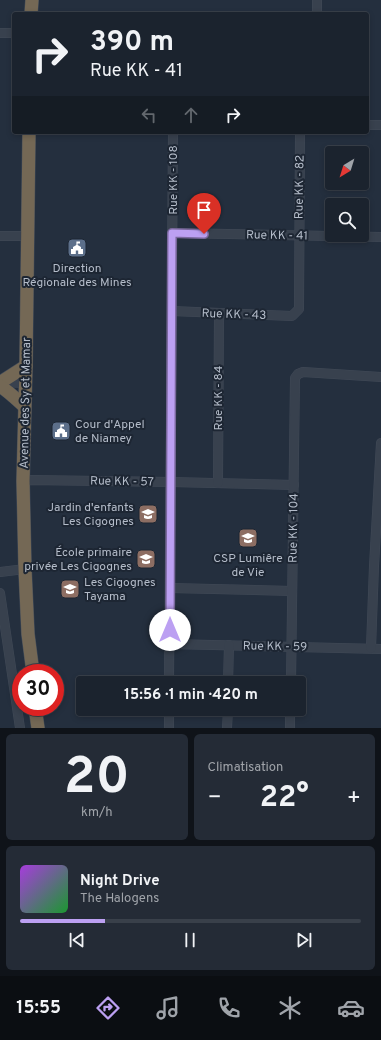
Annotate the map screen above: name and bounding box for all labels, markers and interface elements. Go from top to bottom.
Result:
text: 390 m [90,25,174,61]
icon: right [24,28,76,80]
text: Rue KK - 41 [90,60,183,83]
icon: left [138,104,160,126]
icon: ahead [180,104,202,126]
icon: right [222,104,244,126]
street label: Rue KK - 108 [166,145,182,215]
north arrow [325,146,369,190]
map controls [325,146,369,242]
street label: Rue KK - 82 [291,155,309,219]
pin [187,193,221,234]
button: search [325,198,369,242]
icon: arrive [193,199,215,221]
street label: Rue KK - 41 [246,227,308,245]
public building icon: Direction Régionale des Mines [66,237,88,259]
place label: Direction Régionale des Mines [22,261,132,291]
street label: Rue KK - 43 [201,306,267,324]
street label: Avenue des Sy et Mamar [17,337,35,469]
street label: Rue KK - 84 [211,366,227,430]
place label: Cour d'Appel de Niamey [75,417,145,447]
public building icon: Cour d'Appel de Niamey [50,420,72,442]
street label: Rue KK - 57 [90,473,154,491]
street label: Rue KK - 104 [285,493,303,563]
place label: Jardin d'enfants Les Cigognes [48,500,134,530]
school or university icon: Jardin d'enfants Les Cigognes [137,503,159,525]
school or university icon: CSP Lumiêre de Vie [237,527,259,549]
place label: École primaire privée Les Cigognes [24,545,132,575]
school or university icon: École primaire privée Les Cigognes [135,548,157,570]
place label: CSP Lumiêre de Vie [213,551,283,581]
place label: Les Cigognes Tayama [84,575,156,605]
school or university icon: Les Cigognes Tayama [59,578,81,600]
position arrow [149,609,191,651]
street label: Rue KK - 59 [243,638,307,656]
speed limit sign: 30 [12,664,64,716]
text: 15:56 · 1 min · 420 m [124,686,258,705]
text: 20 [64,746,130,812]
text: Climatisation [208,760,283,776]
text: 22° [260,780,309,817]
text: − [208,785,222,812]
text: + [347,785,361,812]
text: km/h [81,805,113,821]
text: Night Drive [80,872,160,891]
text: The Halogens [80,891,159,907]
icon: previous [66,929,88,951]
icon: pause [179,929,201,951]
icon: next [293,929,315,951]
icon: directions [94,994,122,1022]
icon: music [154,994,182,1022]
icon: phone [215,994,243,1022]
icon: climate [276,994,304,1022]
icon: car [337,994,365,1022]
text: 15:55 [16,997,61,1020]

